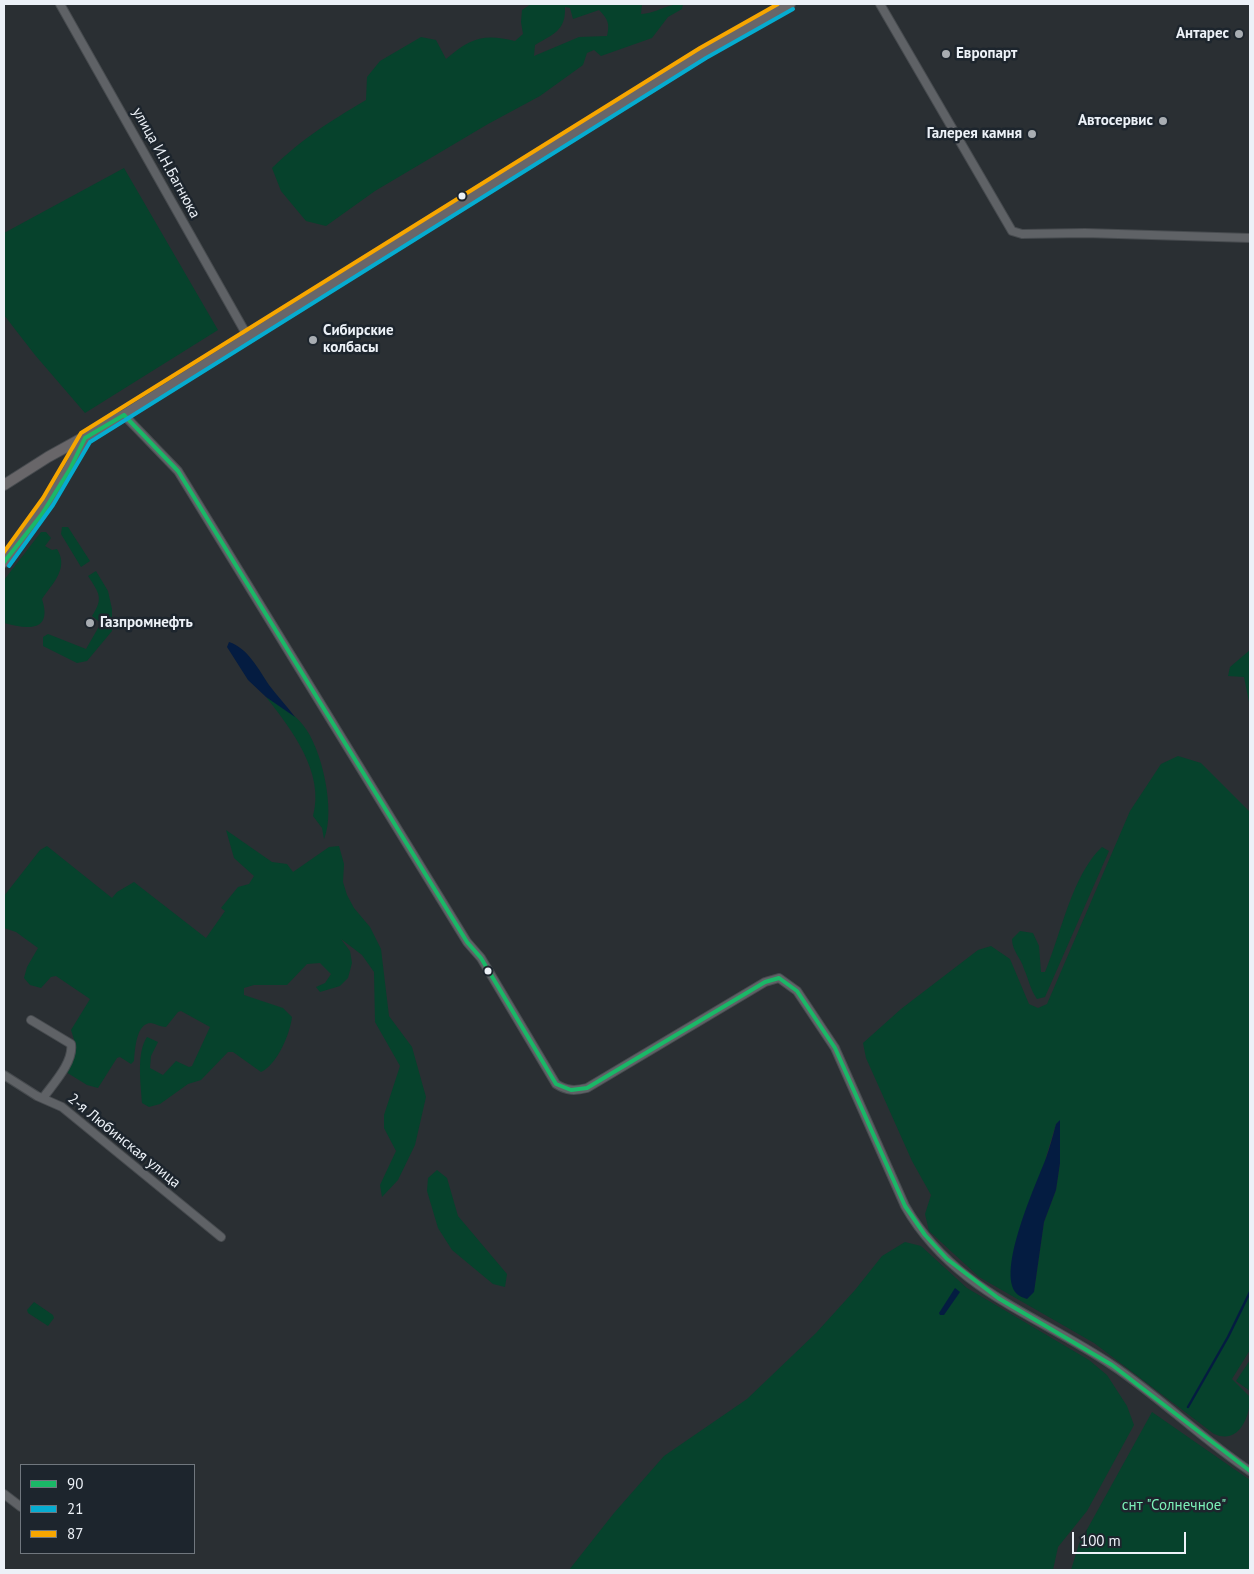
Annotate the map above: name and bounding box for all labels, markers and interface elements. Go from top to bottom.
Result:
place label: Антарес [1176,25,1229,43]
marker: Антарес [1233,28,1245,40]
place label: Европарт [956,45,1017,63]
marker: Европарт [940,48,952,60]
street label: улица И.Н.Багнюка [128,105,204,221]
place label: Автосервис [1078,112,1153,130]
marker: Автосервис [1157,115,1169,127]
place label: Галерея камня [927,125,1022,143]
marker: Галерея камня [1026,128,1038,140]
unlabelled marker [457,191,467,201]
place label: Сибирские колбасы [323,322,394,357]
marker: Сибирские колбасы [307,334,319,346]
place label: Газпромнефть [100,614,193,632]
marker: Газпромнефть [84,617,96,629]
unlabelled marker [483,966,493,976]
street label: 2-я Любинская улица [64,1090,184,1192]
legend [20,1464,195,1554]
text: 90 [67,1474,83,1493]
park label: снт "Солнечное" [1122,1497,1226,1515]
text: 21 [67,1499,83,1518]
scale bar [1074,1522,1188,1554]
text: 87 [67,1524,83,1543]
text: 100 m [1080,1531,1121,1550]

